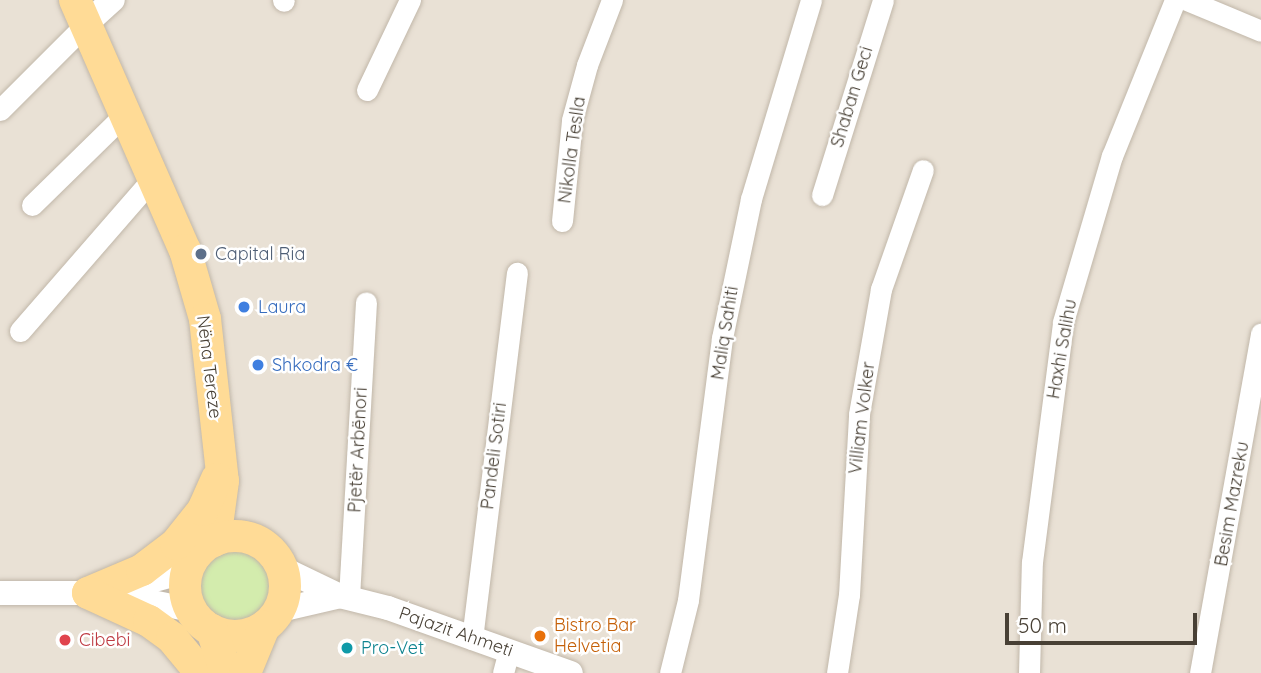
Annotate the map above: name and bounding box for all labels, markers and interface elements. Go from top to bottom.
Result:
street label: Shaban Geci [826,44,878,150]
street label: Nikolla Teslla [554,95,590,205]
place label: Capital Ria [215,243,305,265]
marker: Capital Ria [193,246,209,262]
street label: Maliq Sahiti [707,285,743,381]
place label: Laura [258,296,306,318]
street label: Haxhi Salihu [1043,297,1081,401]
marker: Laura [236,299,252,315]
street label: Nëna Tereze [192,314,226,420]
place label: Shkodra € [272,354,358,376]
marker: Shkodra € [250,357,266,373]
street label: Villiam Volker [844,361,880,475]
street label: Pjetër Arbënori [344,387,372,513]
street label: Pandeli Sotiri [477,401,511,511]
street label: Besim Mazreku [1210,440,1254,568]
scale bar [1009,600,1202,644]
street label: Pajazit Ahmeti [396,602,516,662]
text: 50 m [1018,612,1067,638]
place label: Bistro Bar Helvetia [554,615,636,658]
marker: Bistro Bar Helvetia [532,628,548,644]
place label: Cibebi [79,629,130,651]
marker: Cibebi [57,632,73,648]
place label: Pro-Vet [361,637,424,659]
marker: Pro-Vet [339,640,355,656]

